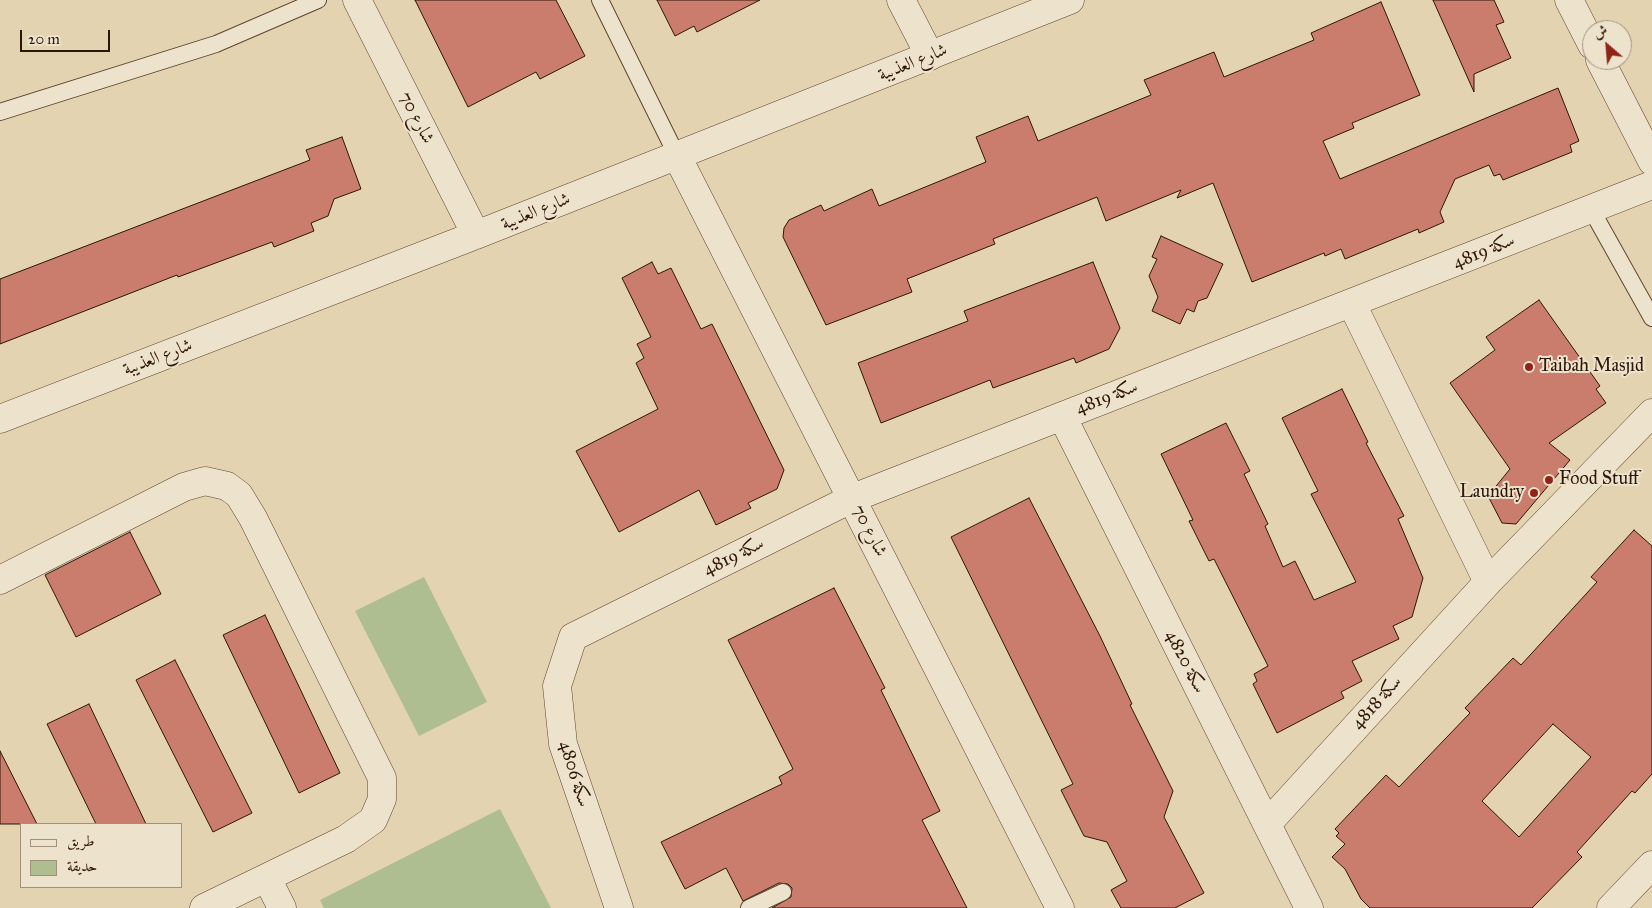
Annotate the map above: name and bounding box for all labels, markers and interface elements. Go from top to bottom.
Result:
scale bar [22,20,112,52]
north arrow [1582,20,1632,70]
text: ش [1590,21,1610,43]
text: 20 m [28,30,60,48]
street label: شارع العذيبة [875,39,951,87]
street label: شارع 70 [394,89,438,147]
street label: شارع العذيبة [498,188,574,236]
street label: سكة 4819 [1450,230,1518,274]
street label: شارع العذيبة [120,335,196,381]
place label: Taibah Masjid [1539,356,1644,378]
marker: Taibah Masjid [1523,361,1535,373]
street label: سكة 4819 [1073,376,1141,420]
place label: Food Stuff [1559,469,1639,491]
marker: Food Stuff [1543,474,1555,486]
place label: Laundry [1460,482,1524,504]
marker: Laundry [1528,487,1540,499]
street label: شارع 70 [847,502,891,560]
street label: سكة 4819 [700,533,768,581]
street label: سكة 4820 [1160,627,1210,697]
street label: سكة 4818 [1347,672,1407,734]
street label: سكة 4806 [554,738,594,810]
legend [20,823,182,888]
text: طريق [67,832,94,850]
text: حديقة [67,857,97,875]

